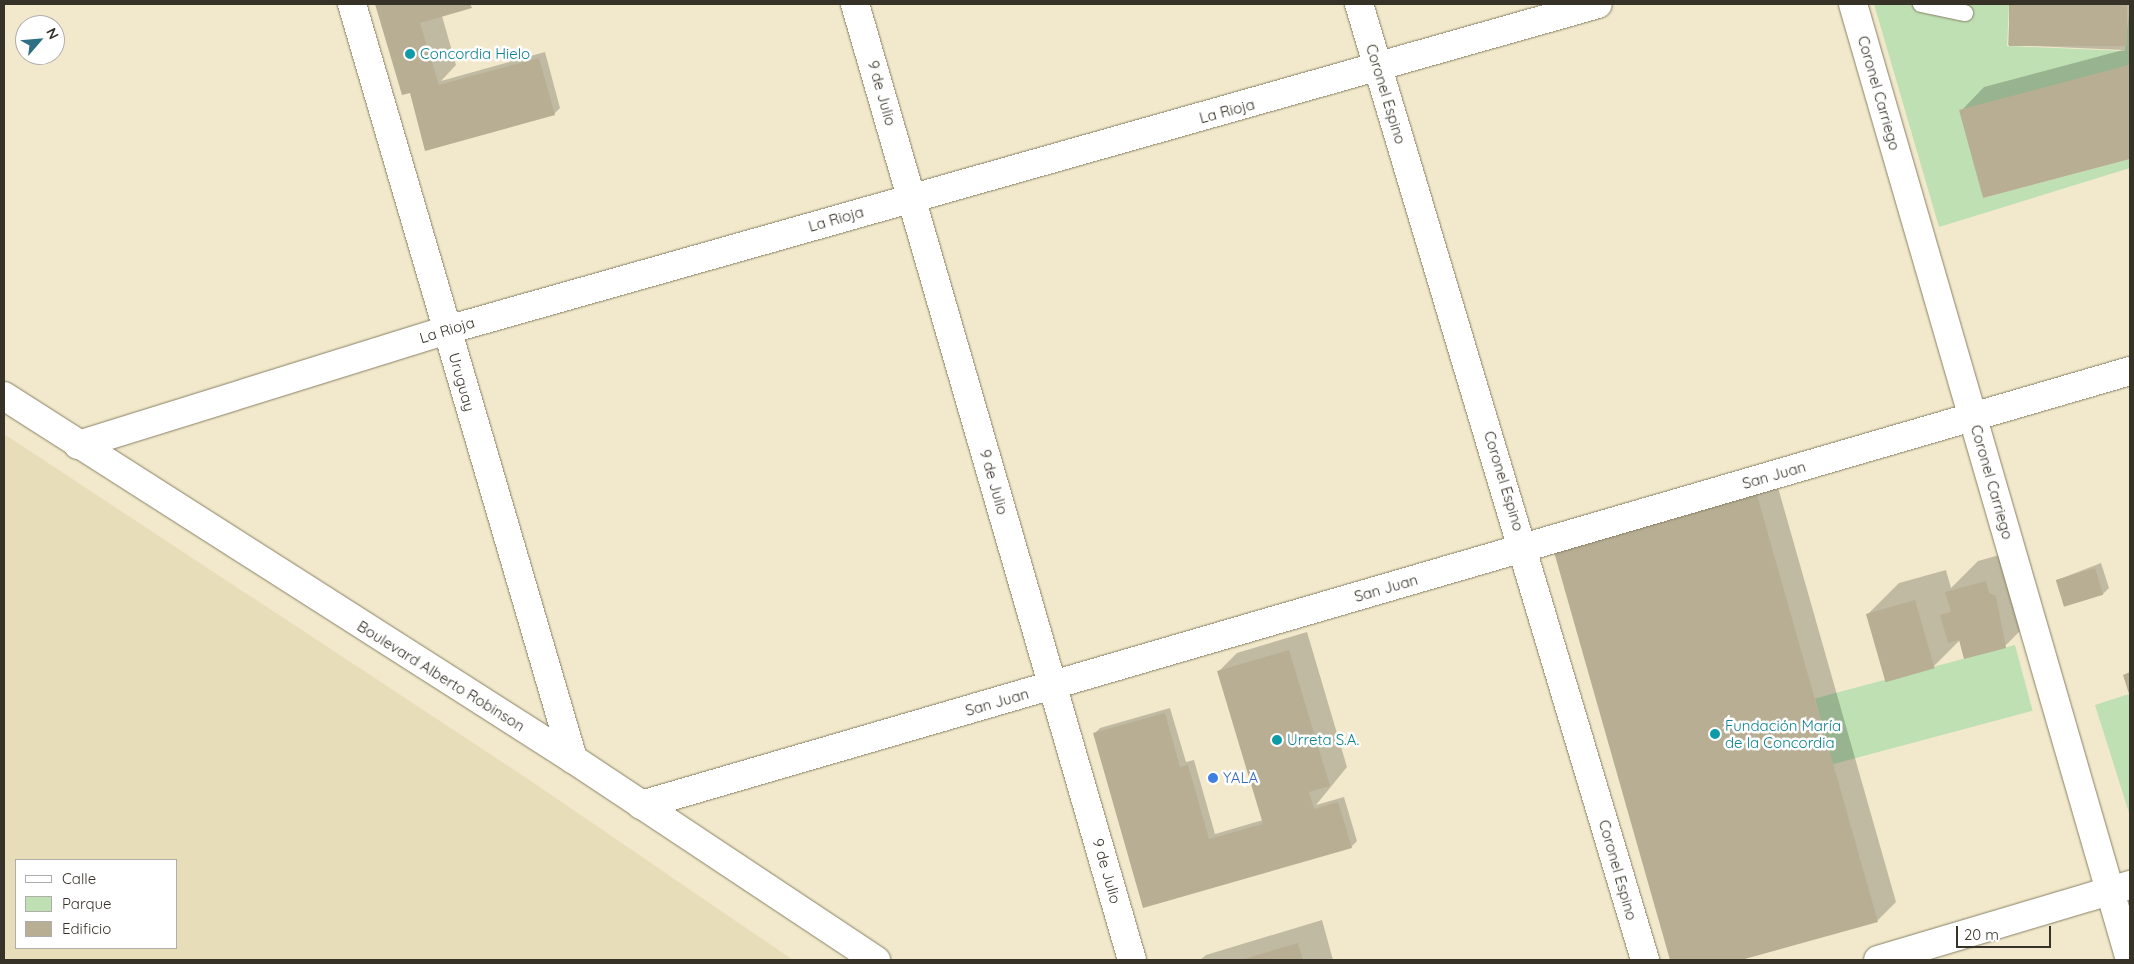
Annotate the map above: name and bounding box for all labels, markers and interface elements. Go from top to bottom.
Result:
north arrow [15,15,65,65]
text: N [42,25,63,42]
street label: Coronel Carriego [1854,34,1904,152]
street label: Coronel Espino [1362,42,1410,146]
place label: Concordia Hielo [420,45,530,63]
marker: Concordia Hielo [404,48,416,60]
street label: 9 de Julio [864,58,900,128]
street label: La Rioja [1197,95,1257,127]
street label: La Rioja [806,203,866,235]
street label: La Rioja [417,313,477,347]
street label: Uruguay [445,351,479,413]
street label: Coronel Carriego [1967,423,2017,541]
street label: Coronel Espino [1480,429,1528,533]
street label: 9 de Julio [976,447,1012,517]
street label: San Juan [1740,457,1808,493]
street label: San Juan [1352,570,1420,606]
street label: Boulevard Alberto Robinson [354,617,528,735]
street label: San Juan [963,684,1031,720]
place label: Fundación María de la Concordia [1725,716,1841,751]
marker: Fundación María de la Concordia [1709,728,1721,740]
place label: Urreta S.A. [1287,731,1359,749]
marker: Urreta S.A. [1271,734,1283,746]
place label: YALA [1223,769,1258,787]
marker: YALA [1207,772,1219,784]
street label: Coronel Espino [1595,818,1641,922]
street label: 9 de Julio [1089,836,1125,906]
legend [15,859,178,949]
text: Calle [62,869,96,888]
text: Parque [62,894,112,913]
scale bar [1959,916,2054,948]
text: Edificio [62,919,111,938]
text: 20 m [1964,925,1999,944]

